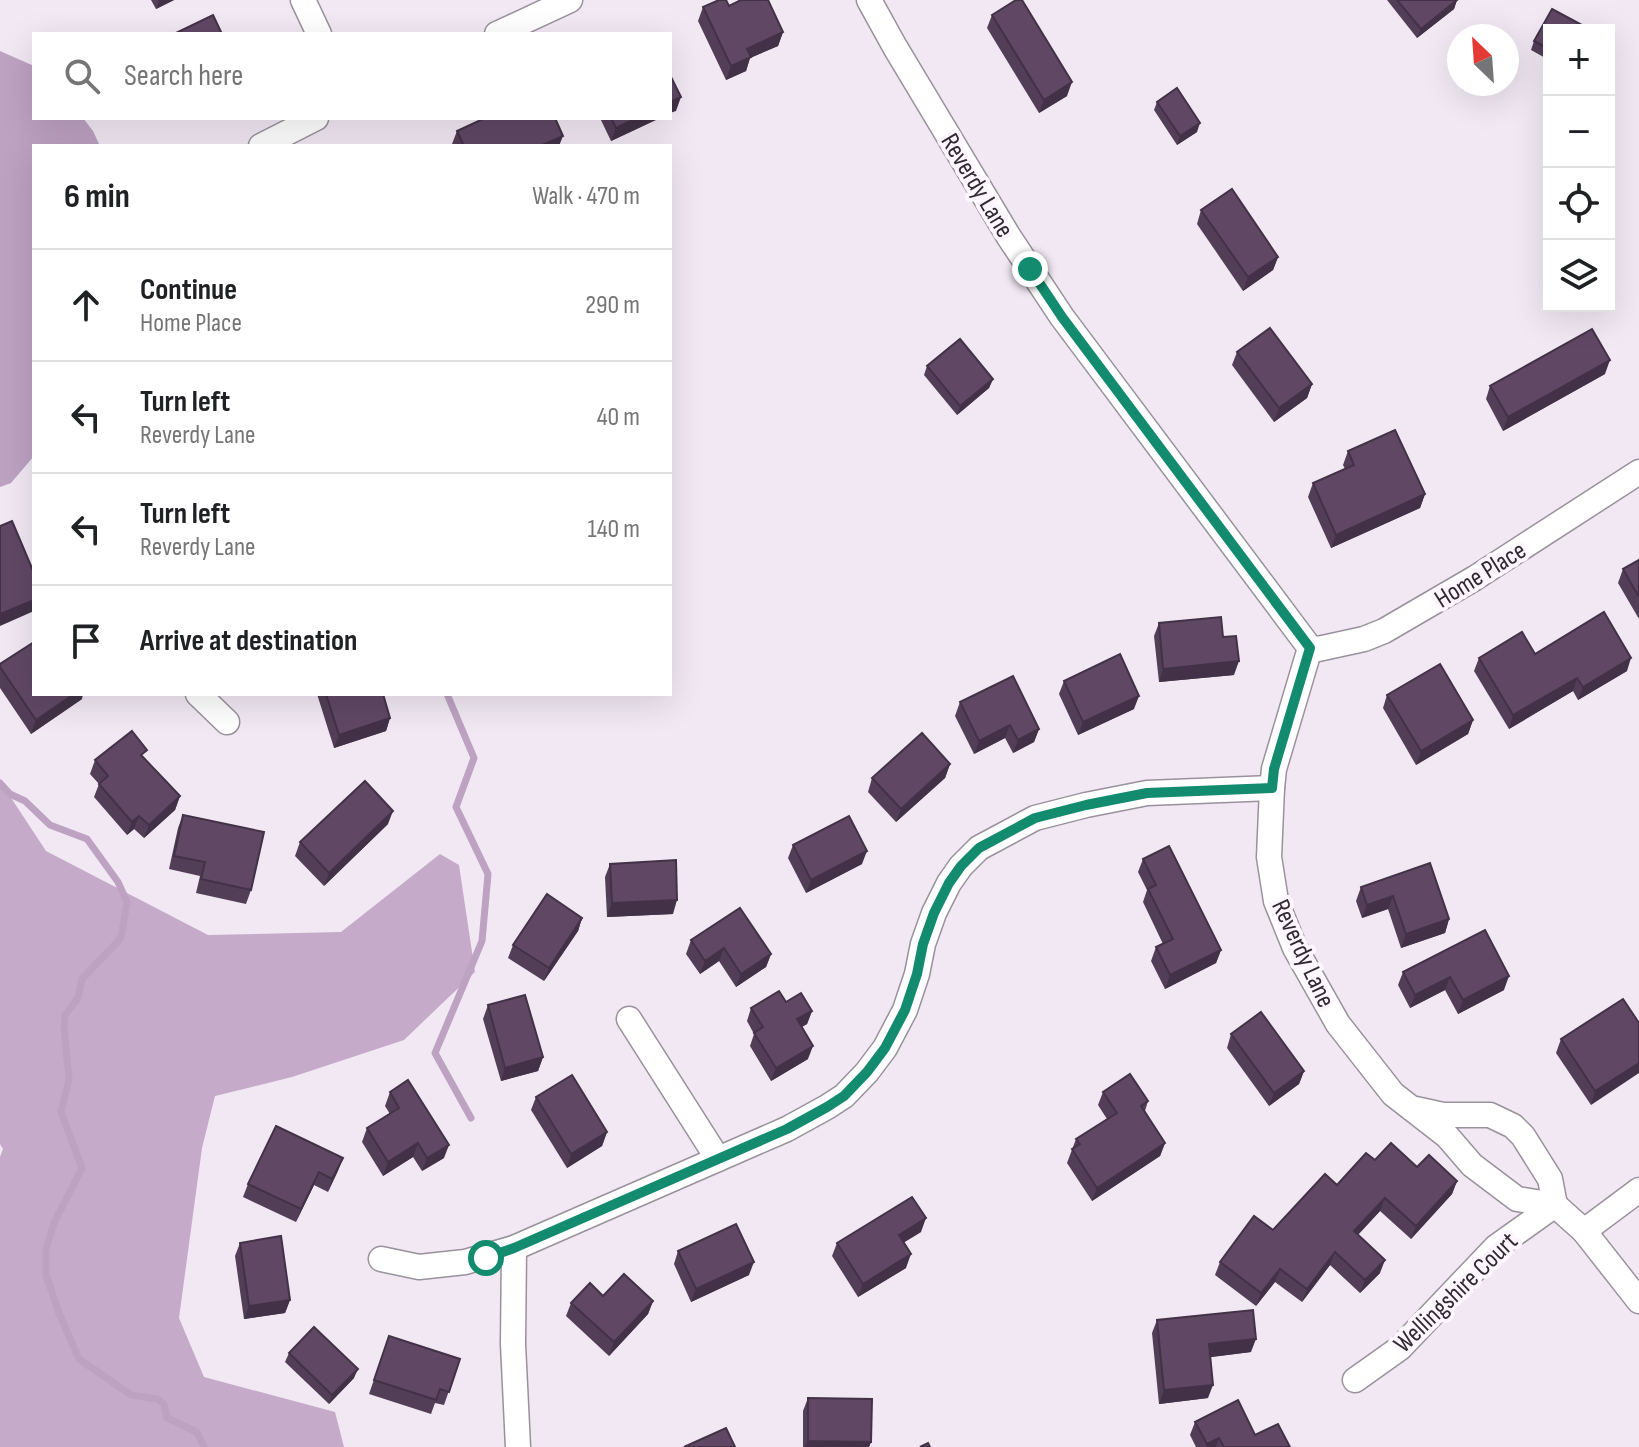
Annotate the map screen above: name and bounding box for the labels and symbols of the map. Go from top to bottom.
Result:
north arrow [1447,24,1519,96]
street label: Reverdy Lane [934,128,1020,243]
route end [1012,251,1048,287]
street label: Home Place [1429,535,1532,615]
street label: Reverdy Lane [1264,895,1341,1013]
street label: Wellingshire Court [1388,1226,1524,1360]
route start [468,1240,504,1276]

